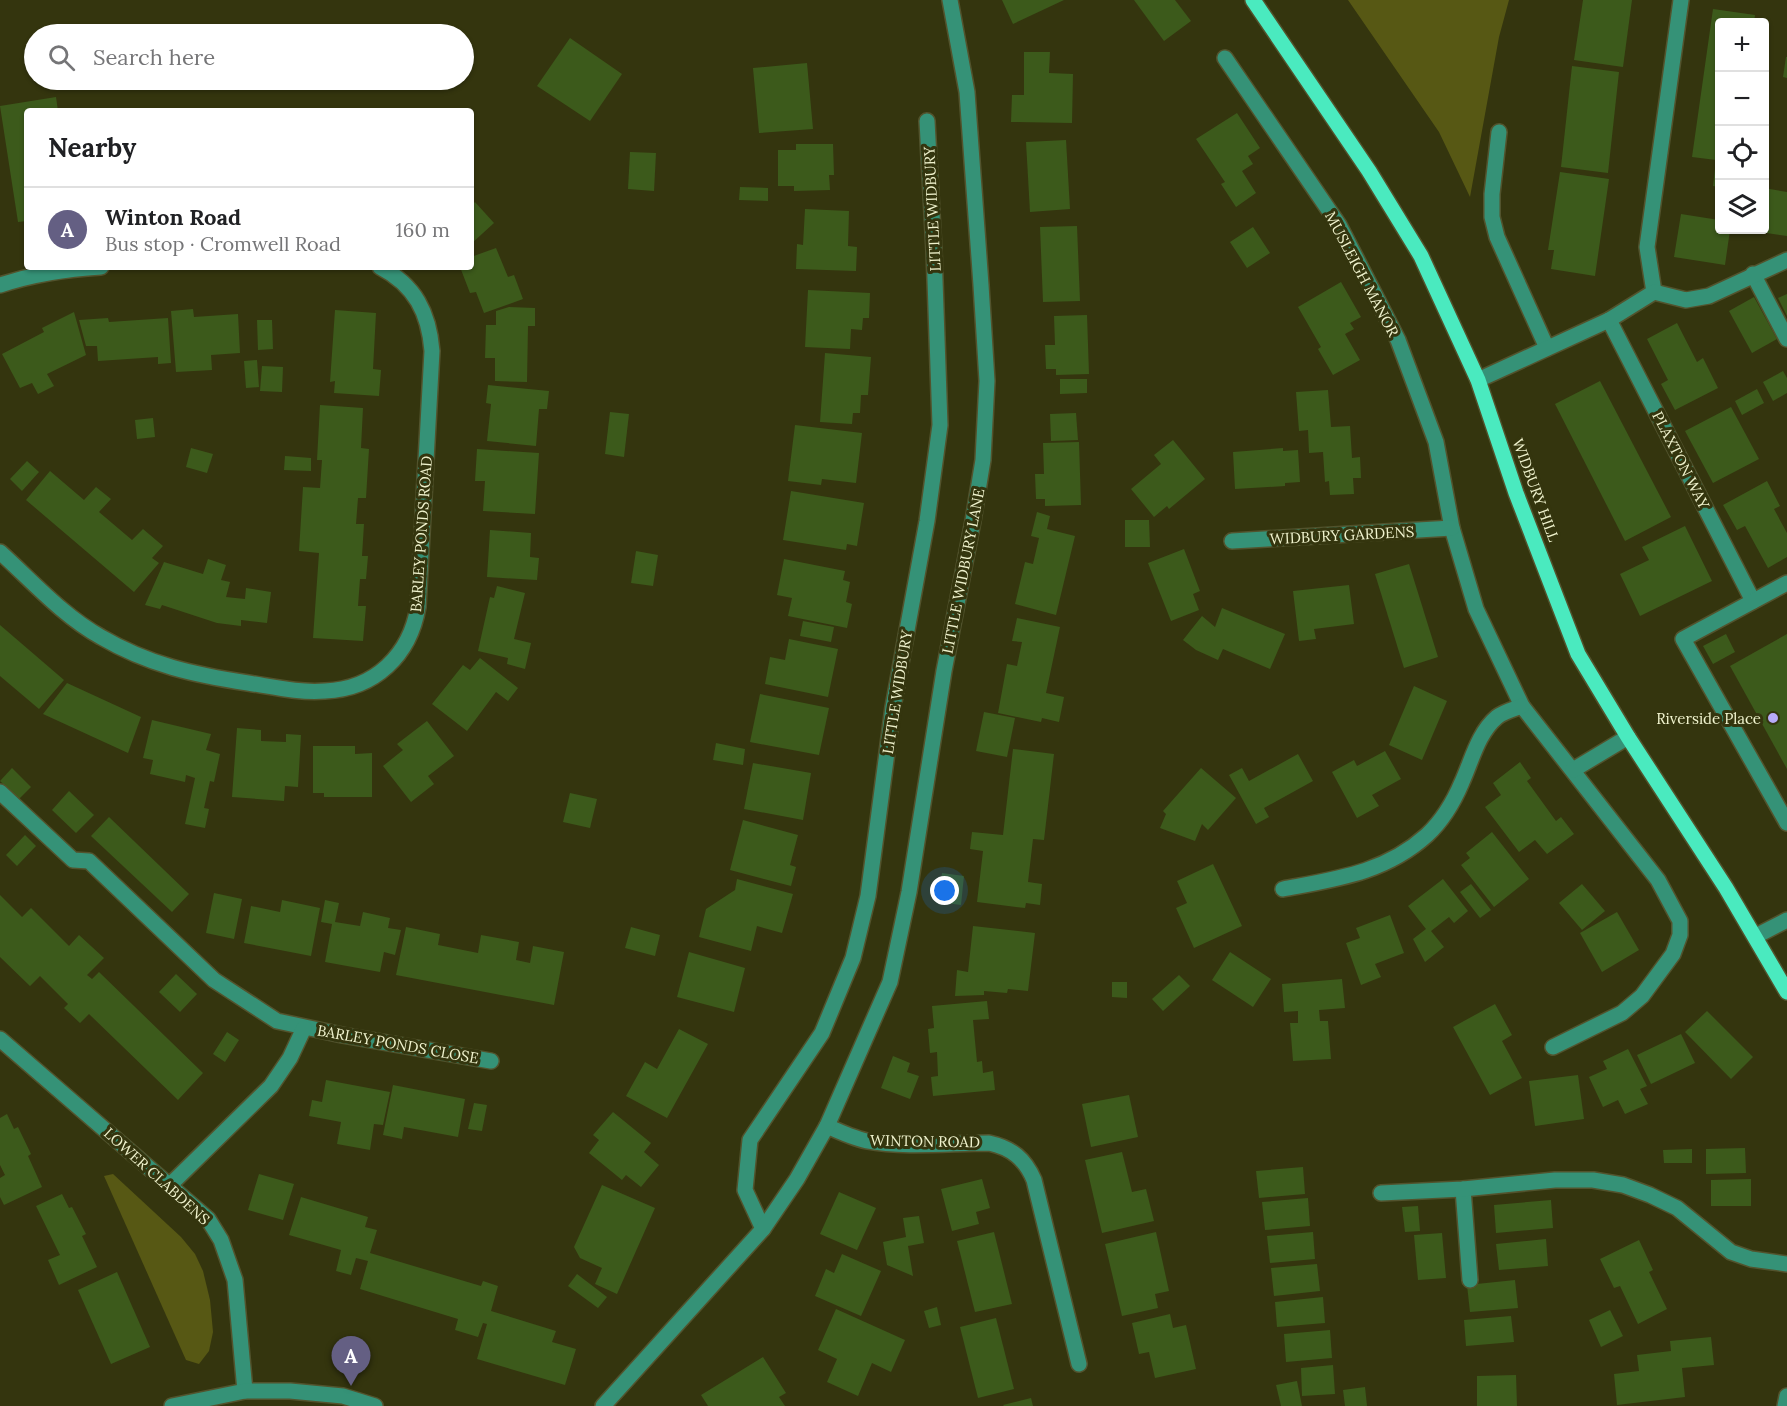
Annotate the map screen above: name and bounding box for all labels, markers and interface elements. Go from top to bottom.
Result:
map controls [1715,18,1769,234]
button: + [1715,18,1769,72]
search box [24,24,474,90]
icon: search [45,41,78,74]
text: Search here [93,43,215,71]
button: − [1715,72,1769,126]
button: locate [1715,126,1769,180]
text: Nearby [48,131,136,164]
street label: LITTLE WIDBURY [919,146,945,272]
button: layers [1715,180,1769,234]
text: Winton Road [105,203,241,231]
street label: MUSLEIGH MANOR [1321,208,1403,340]
text: A [61,217,74,242]
text: 160 m [396,217,450,242]
text: Bus stop · Cromwell Road [105,231,341,256]
street label: PLAXTON WAY [1648,408,1714,512]
street label: WIDBURY HILL [1509,436,1564,544]
street label: BARLEY PONDS ROAD [406,455,436,613]
street label: LITTLE WIDBURY LANE [938,487,988,655]
street label: WIDBURY GARDENS [1269,522,1415,548]
street label: LITTLE WIDBURY [878,628,916,755]
place label: Riverside Place [1656,709,1761,728]
marker: Riverside Place [1766,711,1780,725]
your location [930,876,959,905]
street label: BARLEY PONDS CLOSE [316,1020,480,1068]
street label: LOWER CLABDENS [100,1123,214,1229]
street label: WINTON ROAD [870,1131,980,1151]
pin: A [332,1336,370,1386]

